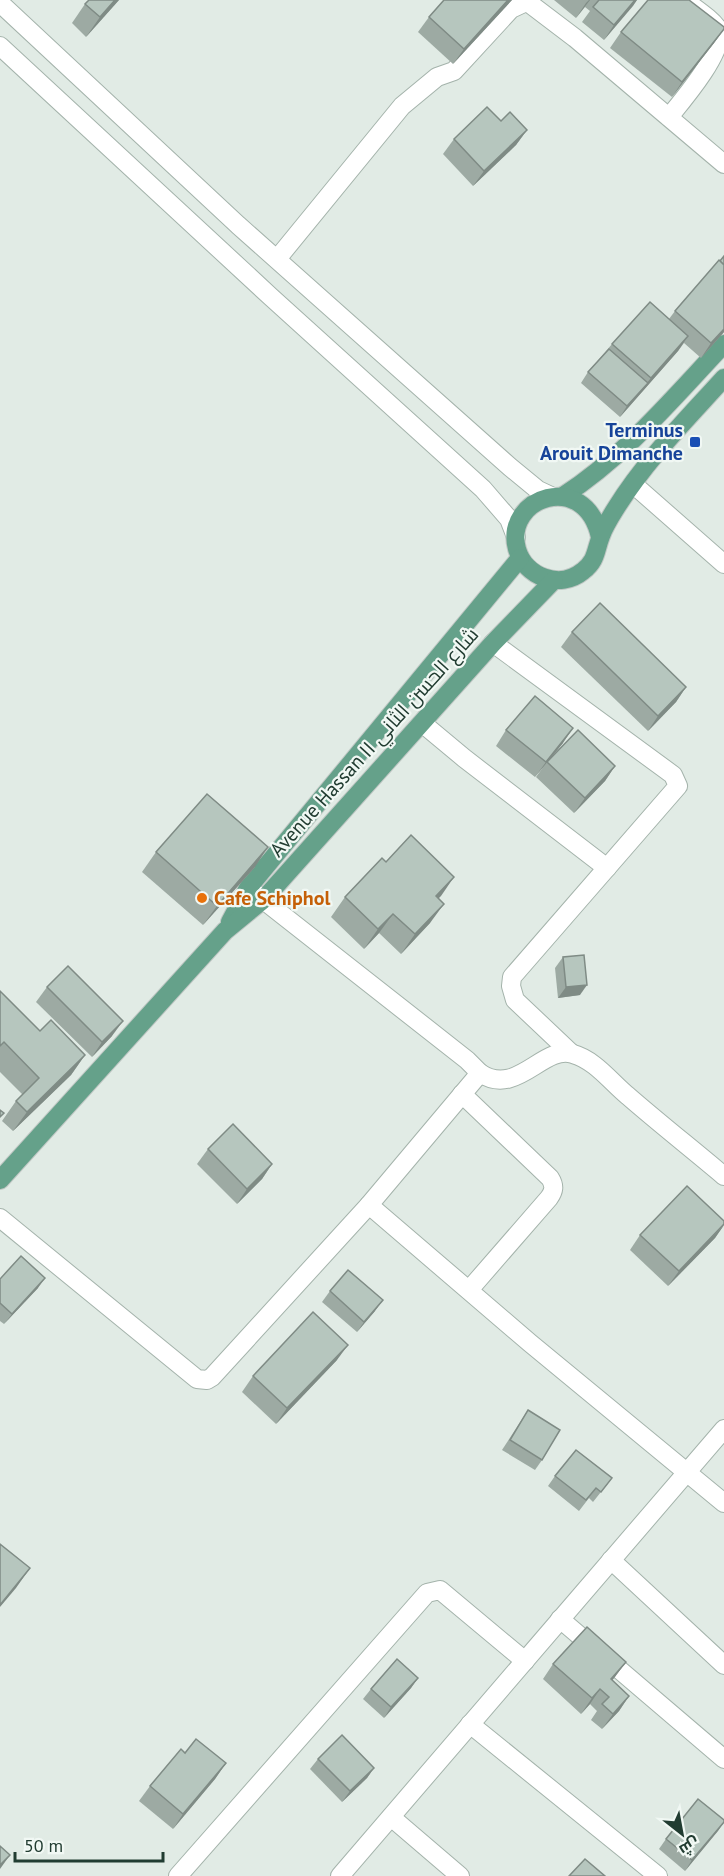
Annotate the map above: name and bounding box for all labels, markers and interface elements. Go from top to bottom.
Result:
place label: Terminus Arouit Dimanche [540,417,683,466]
marker: Terminus Arouit Dimanche [688,435,702,449]
street label: Avenue Hassan II شارع الحسن الثاني [264,622,486,864]
place label: Cafe Schiphol [214,885,330,911]
marker: Cafe Schiphol [195,891,209,905]
north arrow [652,1804,712,1864]
scale bar [15,1825,164,1863]
text: ش [676,1833,704,1861]
text: 50 m [24,1834,63,1857]

